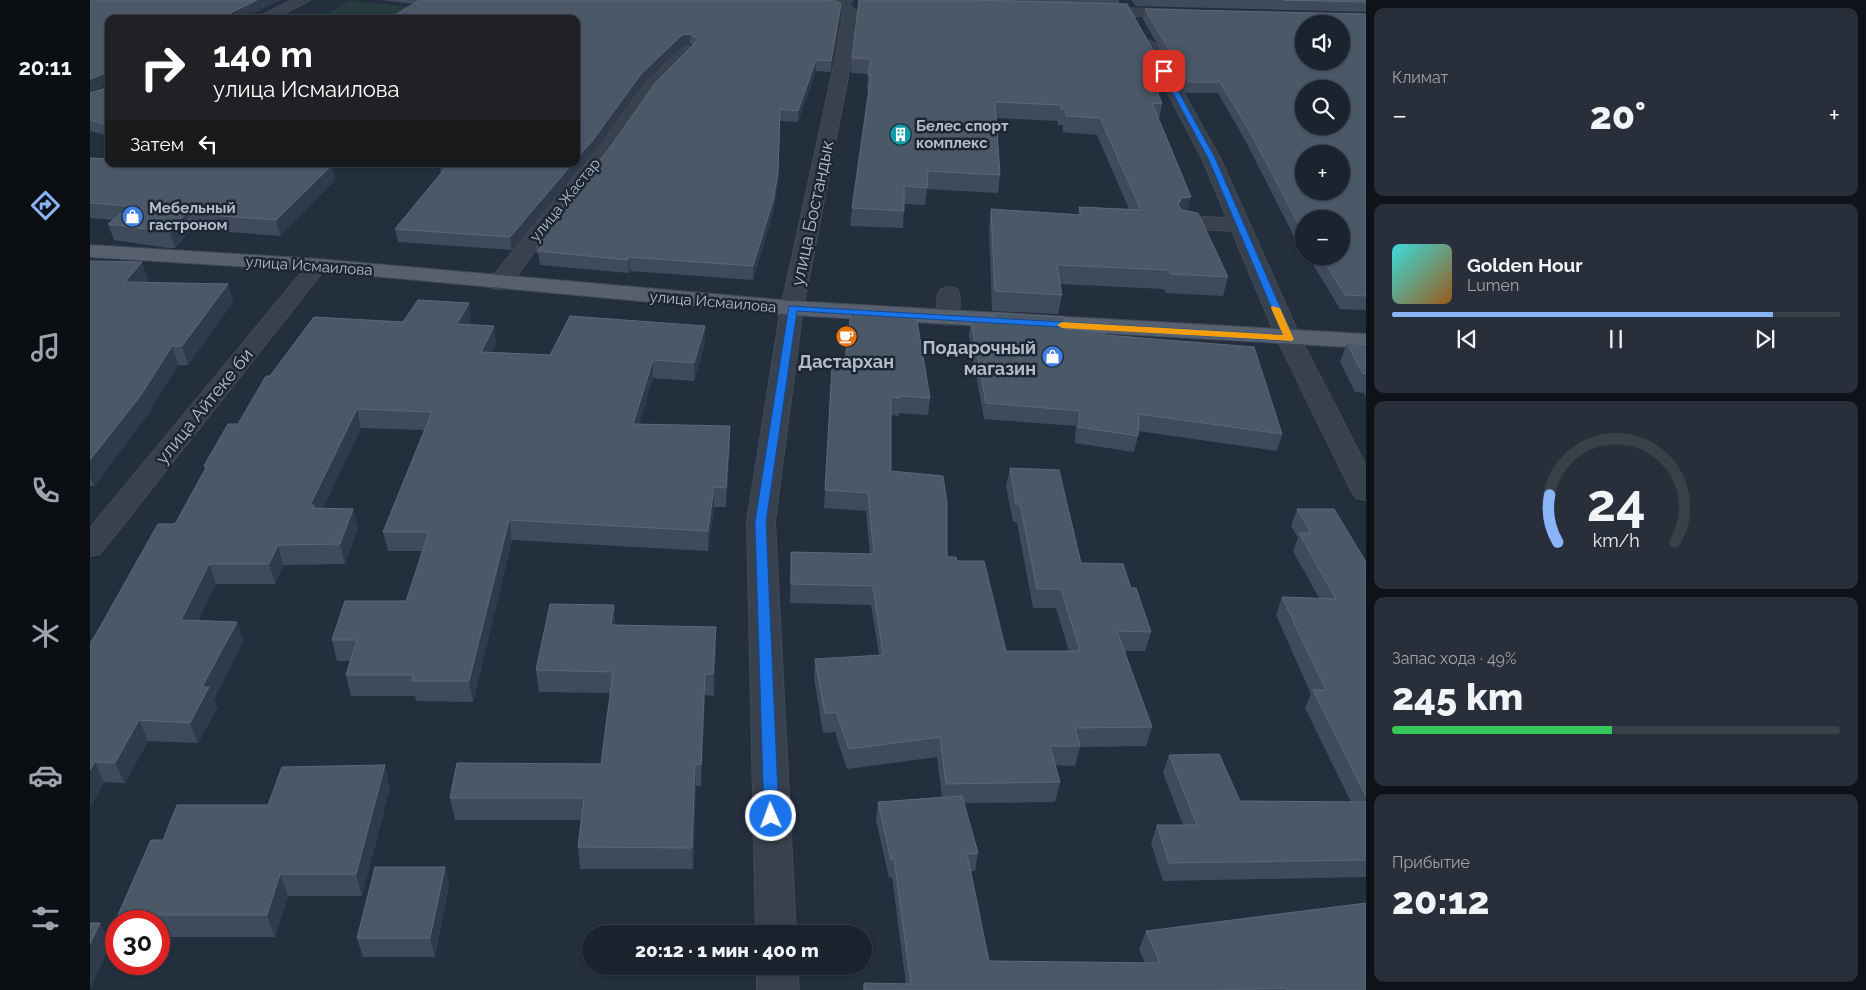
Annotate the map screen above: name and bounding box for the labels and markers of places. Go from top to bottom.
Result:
pin [1143,50,1185,92]
place label: Белес спорт комплекс [916,117,1009,152]
building icon: Белес спорт комплекс [888,123,912,147]
place label: Мебельный гастроном [149,199,236,234]
shop icon: Мебельный гастроном [121,205,145,229]
cafe icon: Дастархан [834,324,858,348]
place label: Подарочный магазин [923,337,1036,379]
shop icon: Подарочный магазин [1040,345,1064,369]
place label: Дастархан [798,351,894,372]

